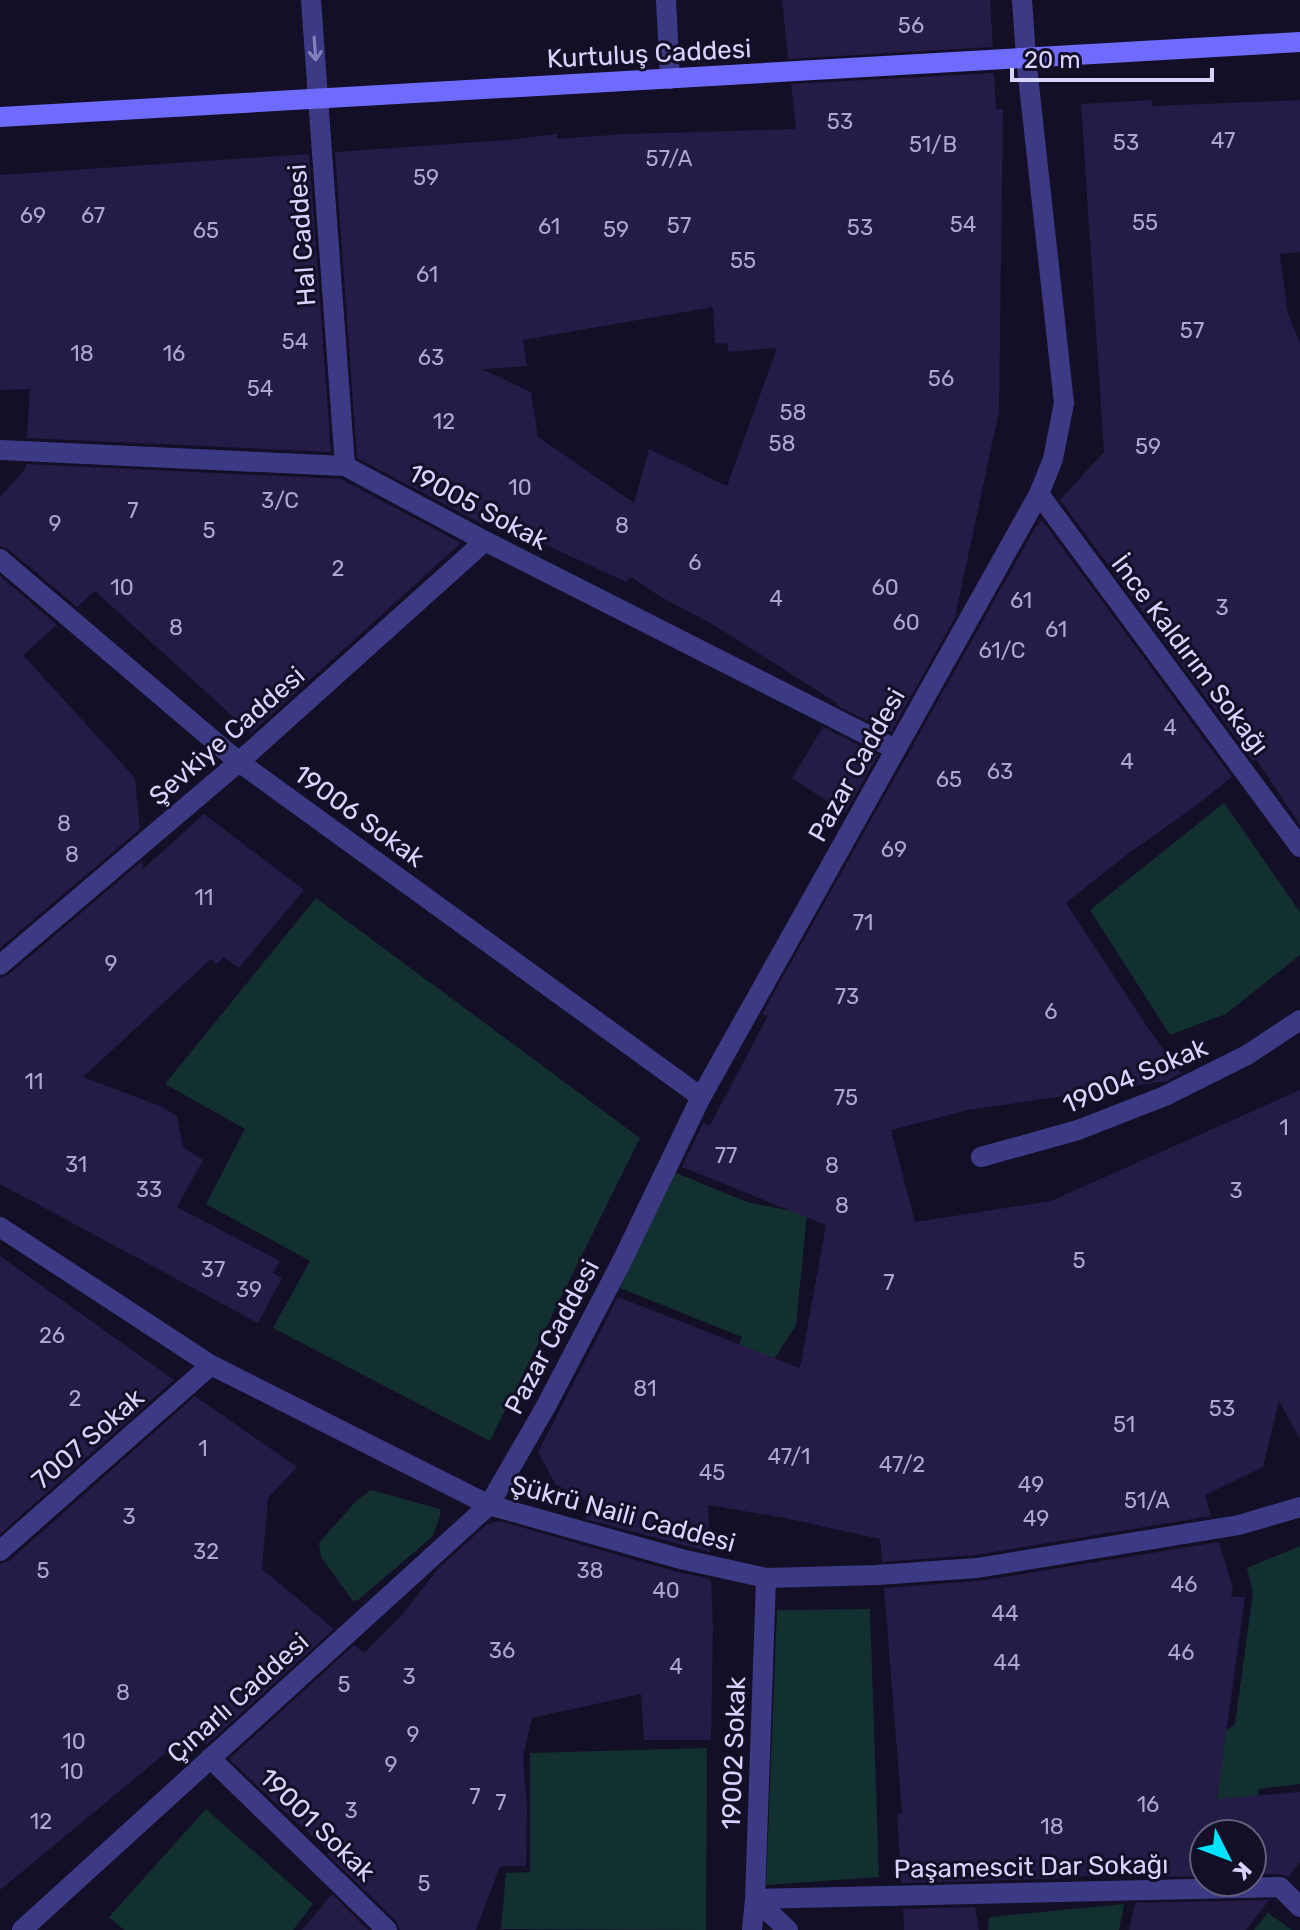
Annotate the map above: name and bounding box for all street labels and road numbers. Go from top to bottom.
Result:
street label: Kurtuluş Caddesi [546,33,752,75]
street label: Hal Caddesi [282,163,322,307]
street label: 19005 Sokak [403,457,554,557]
street label: İnce Kaldırım Sokağı [1105,549,1275,761]
street label: Şevkiye Caddesi [143,660,311,812]
street label: Pazar Caddesi [802,683,912,847]
street label: 19006 Sokak [288,758,431,874]
street label: 19004 Sokak [1058,1031,1213,1120]
street label: Pazar Caddesi [498,1254,606,1420]
street label: 7007 Sokak [26,1382,151,1496]
street label: Şükrü Naili Caddesi [507,1469,739,1559]
street label: Çınarlı Caddesi [161,1626,315,1770]
street label: 19002 Sokak [716,1675,752,1830]
street label: 19001 Sokak [253,1762,382,1888]
street label: Paşamescit Dar Sokağı [893,1849,1169,1885]

